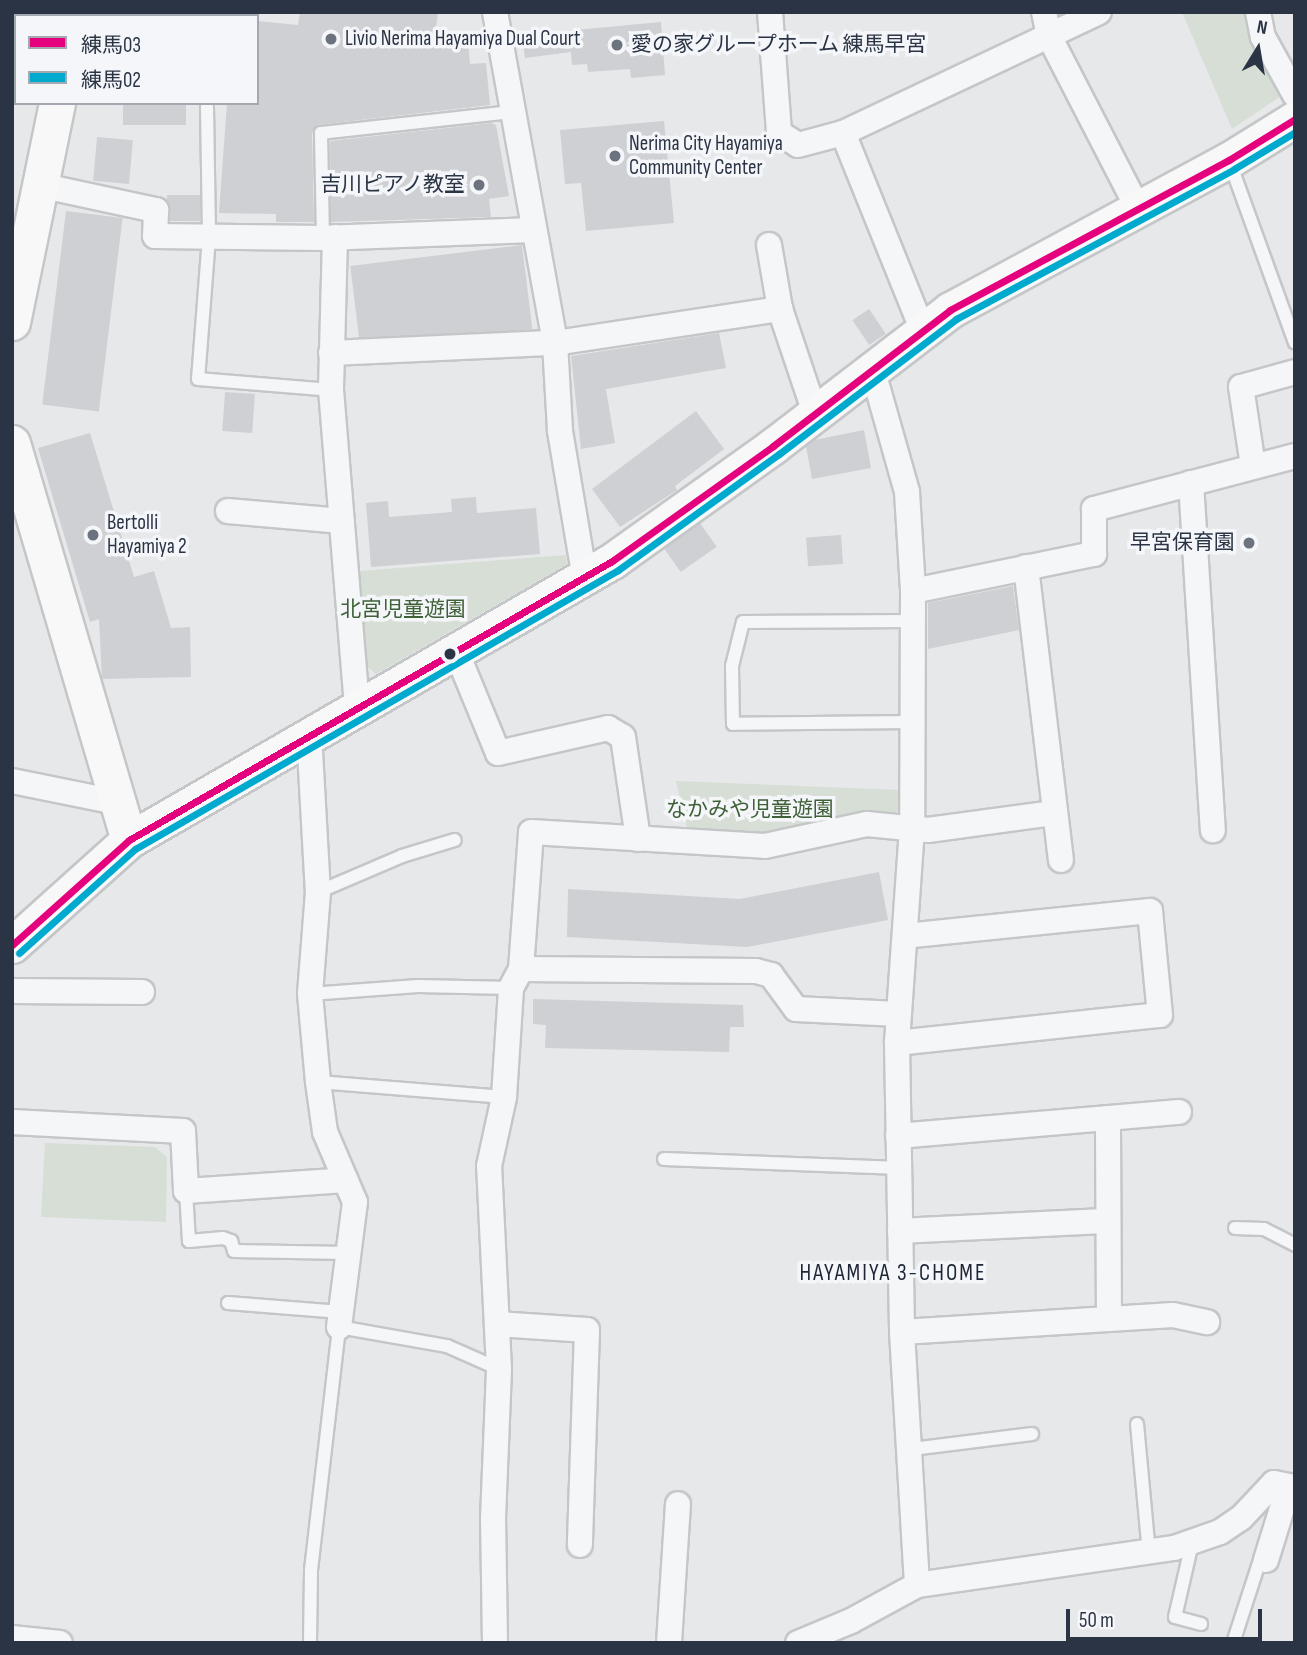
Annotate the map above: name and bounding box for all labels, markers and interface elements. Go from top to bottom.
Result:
legend [14,14,259,105]
north arrow [1223,14,1293,84]
text: N [1255,16,1269,40]
place label: Livio Nerima Hayamiya Dual Court [345,26,580,52]
marker: Livio Nerima Hayamiya Dual Court [323,31,339,47]
place label: 愛の家グループホーム 練馬早宮 [631,32,928,58]
text: 練馬03 [81,33,141,58]
marker: 愛の家グループホーム 練馬早宮 [609,37,625,53]
text: 練馬02 [81,68,141,93]
place label: Nerima City Hayamiya Community Center [629,131,783,181]
marker: Nerima City Hayamiya Community Center [607,148,623,164]
place label: 吉川ピアノ教室 [318,172,465,198]
marker: 吉川ピアノ教室 [471,177,487,193]
place label: Bertolli Hayamiya 2 [107,510,187,560]
marker: Bertolli Hayamiya 2 [85,527,101,543]
place label: 早宮保育園 [1130,530,1235,556]
marker: 早宮保育園 [1241,535,1257,551]
park label: 北宮児童遊園 [340,597,466,623]
unlabelled marker [443,647,457,661]
park label: なかみや児童遊園 [666,797,834,823]
district label: HAYAMIYA 3-CHOME [802,1259,984,1287]
scale bar [1069,1596,1265,1640]
text: 50 m [1079,1608,1114,1633]

